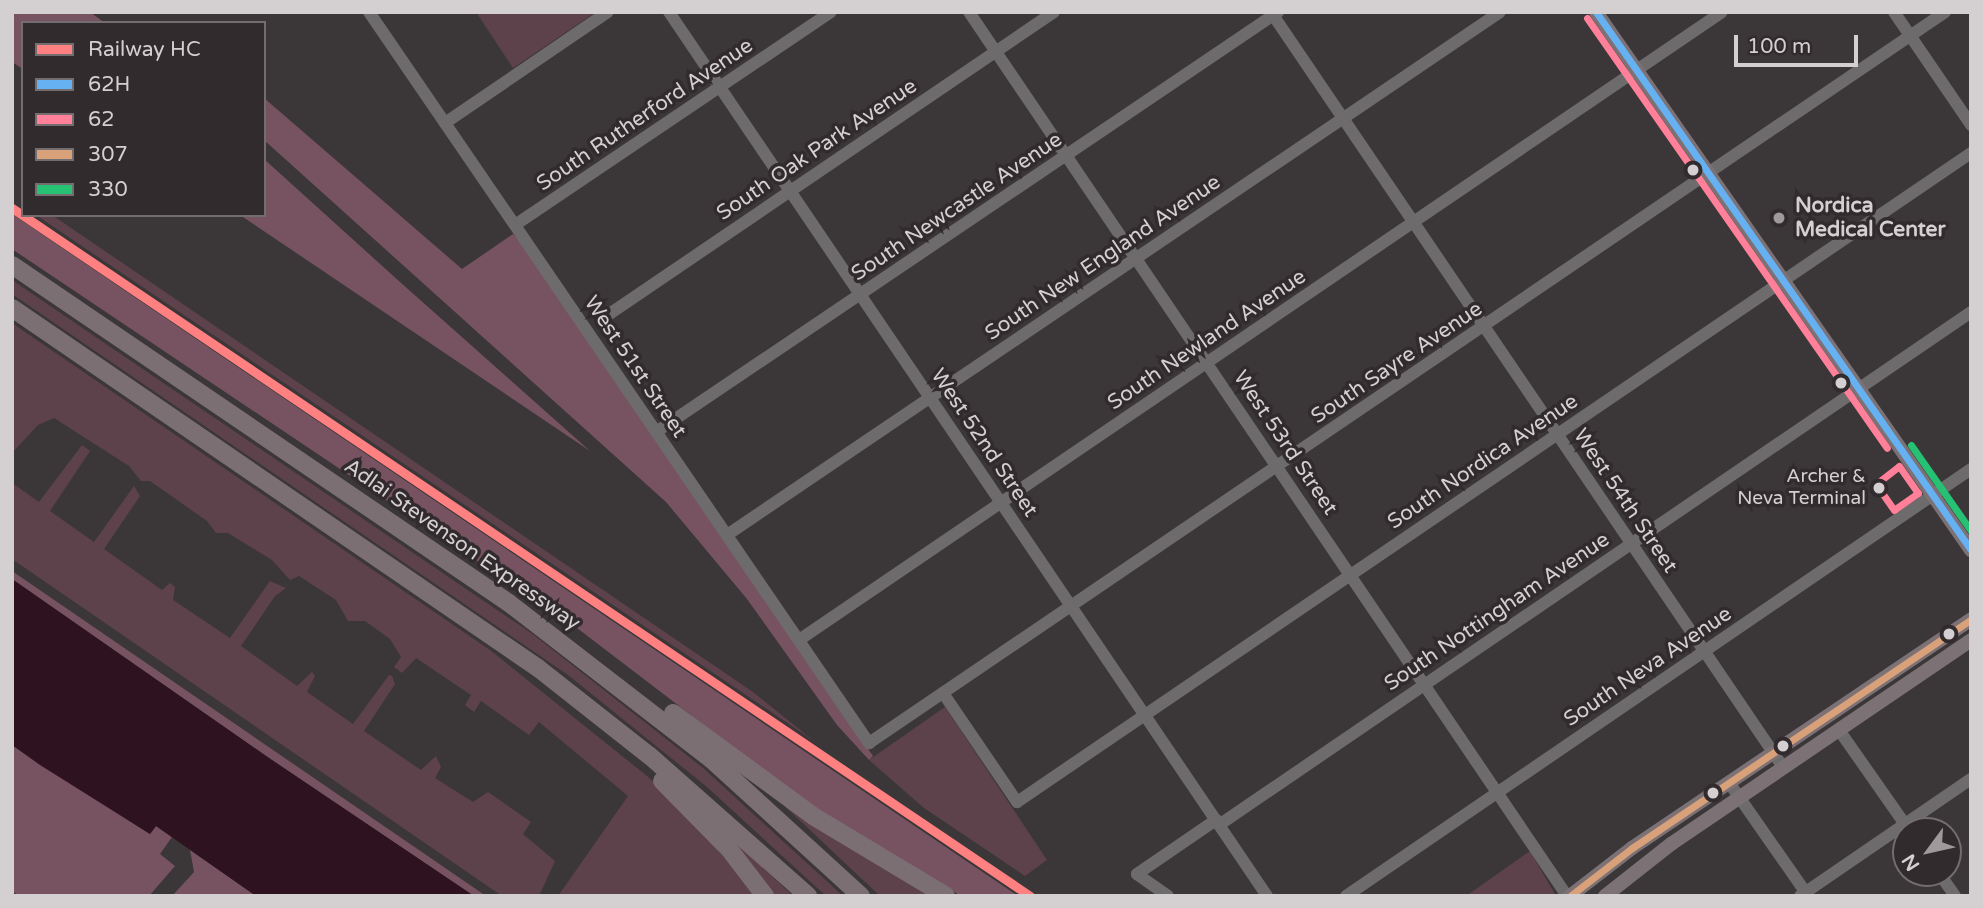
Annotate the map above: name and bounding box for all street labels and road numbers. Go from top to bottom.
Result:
street label: South Rutherford Avenue [532,33,758,197]
street label: South Oak Park Avenue [712,74,922,226]
street label: South Newcastle Avenue [847,127,1067,287]
street label: South New England Avenue [981,170,1225,346]
street label: South Newland Avenue [1103,264,1311,416]
street label: West 51st Street [578,291,692,443]
street label: South Sayre Avenue [1307,296,1487,430]
street label: West 52nd Street [925,364,1043,522]
street label: West 53rd Street [1227,366,1343,520]
street label: South Nordica Avenue [1383,389,1583,535]
street label: West 54th Street [1567,424,1683,578]
street label: Adlai Stevenson Expressway [339,454,585,636]
street label: South Nottingham Avenue [1380,527,1614,697]
street label: South Neva Avenue [1559,602,1737,732]

